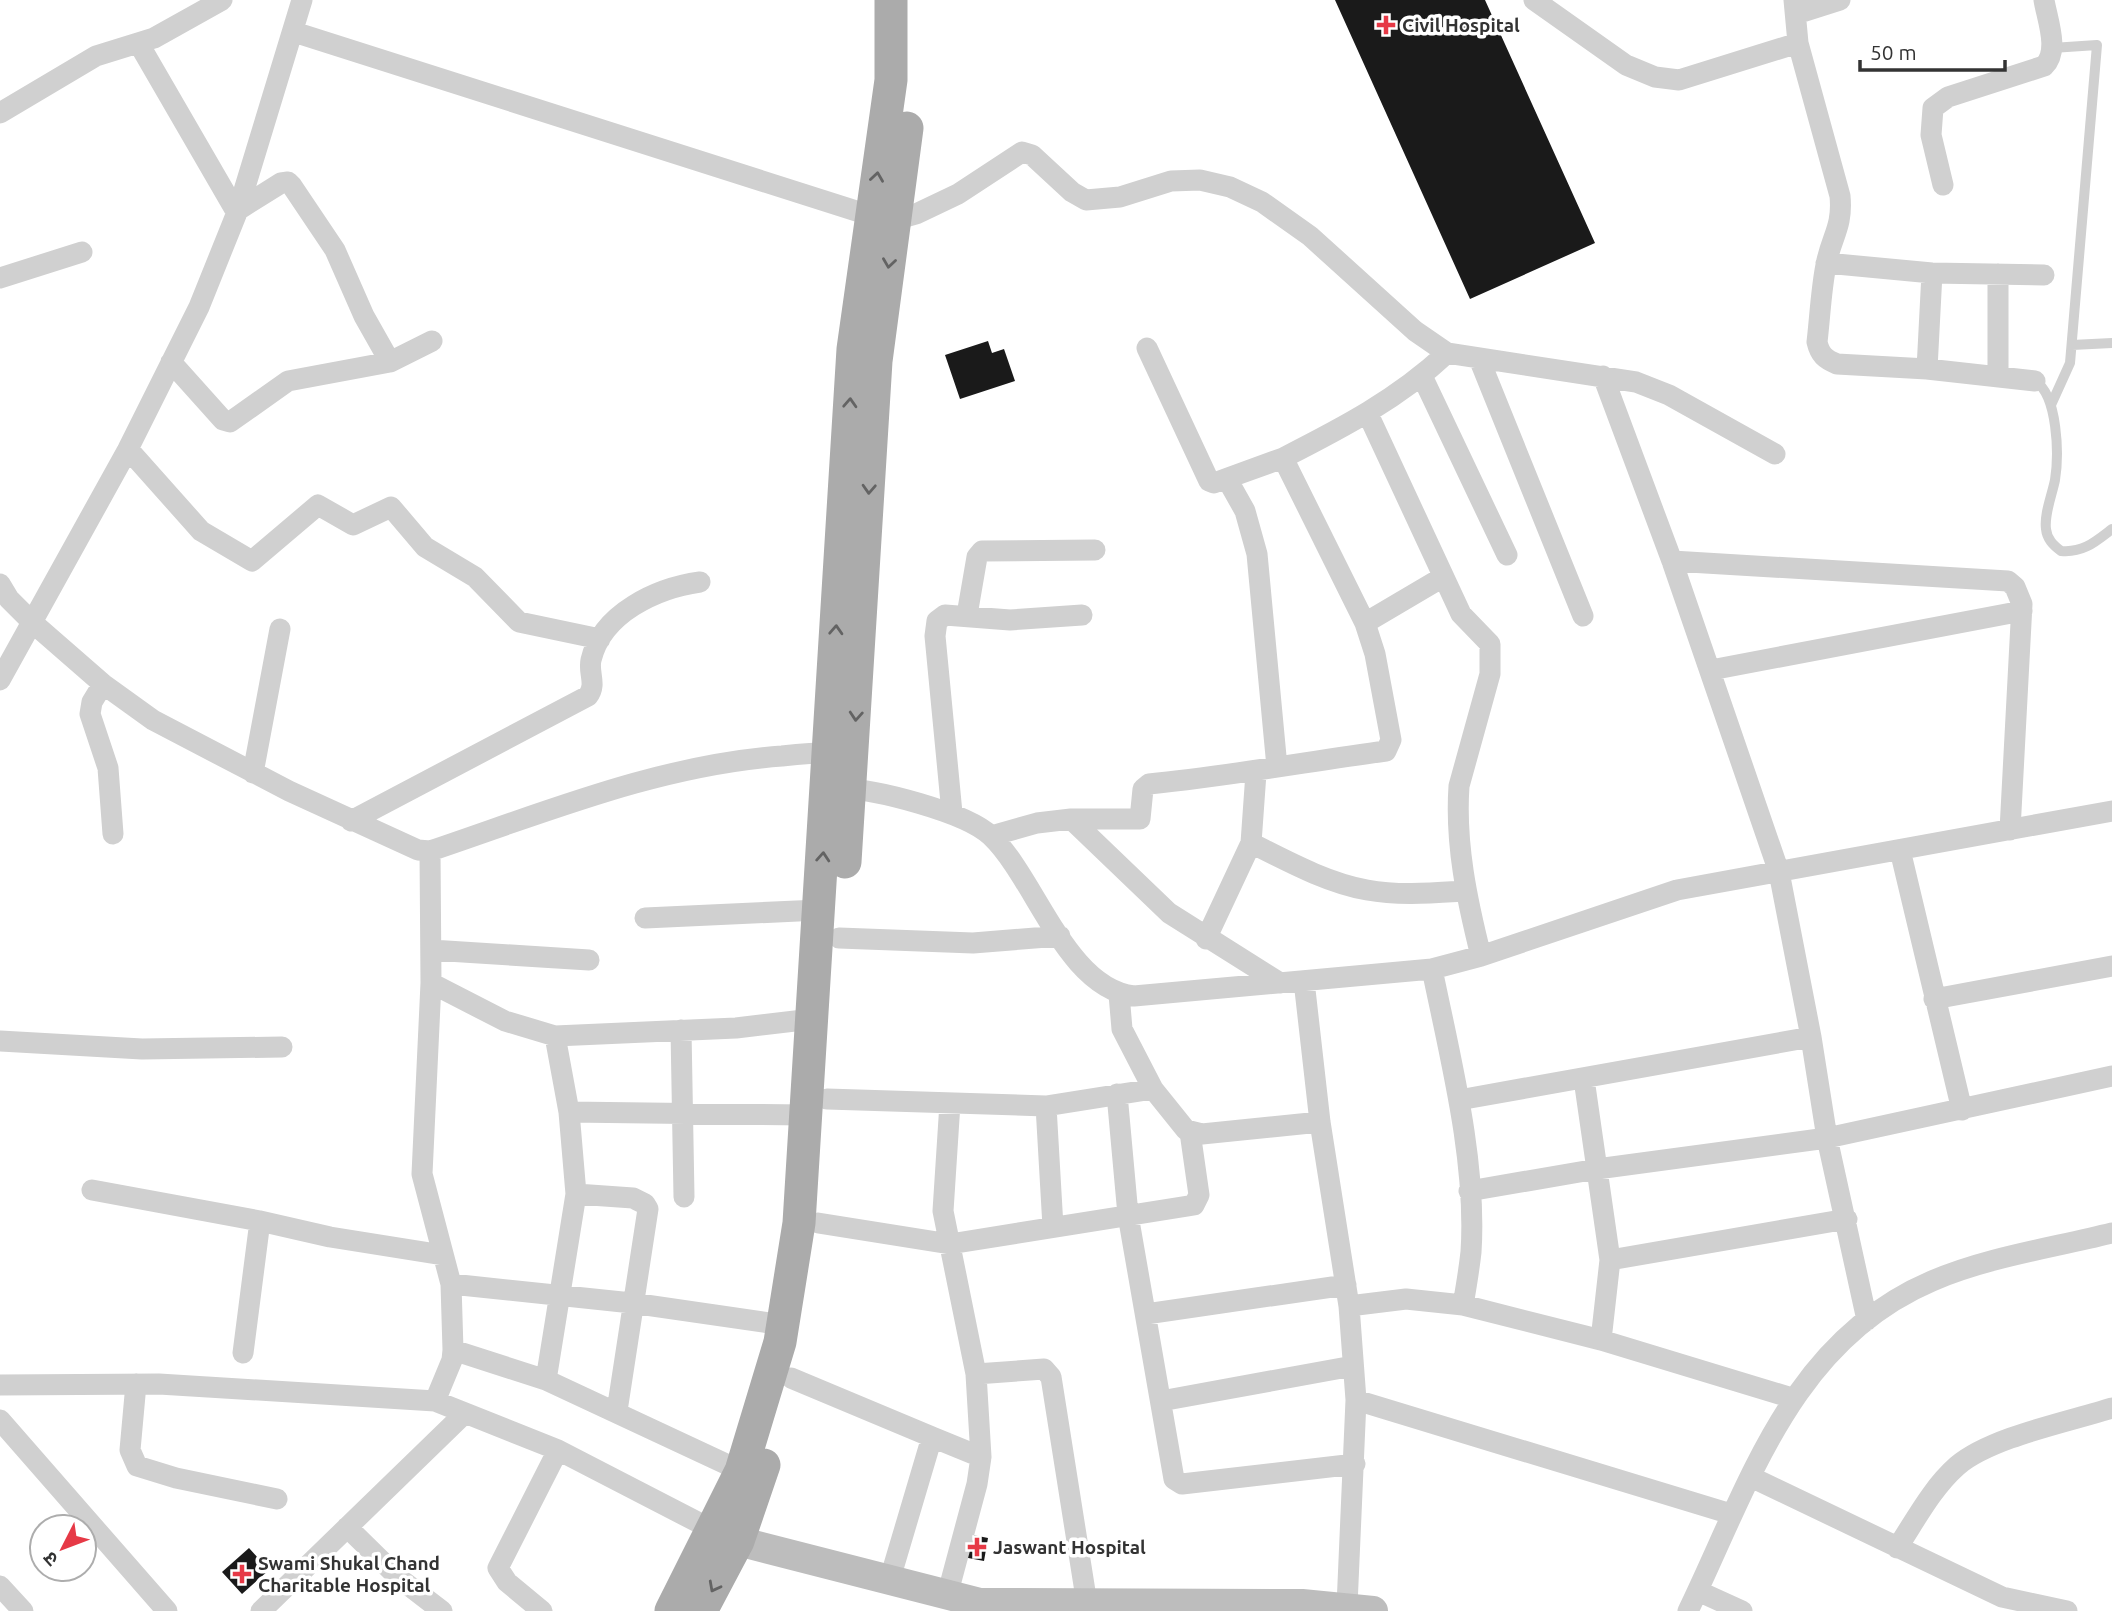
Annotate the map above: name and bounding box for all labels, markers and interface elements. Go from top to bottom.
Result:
place label: Civil Hospital [1402,14,1520,36]
marker: Civil Hospital [1376,15,1396,35]
scale bar [1860,28,2005,72]
text: 50 m [1870,40,1917,64]
one-way arrow [869,171,884,183]
one-way arrow [882,257,897,269]
one-way arrow [842,397,857,408]
one-way arrow [862,484,877,495]
one-way arrow [828,624,843,635]
one-way arrow [849,711,864,722]
one-way arrow [815,851,830,862]
north arrow [28,1513,98,1583]
place label: Jaswant Hospital [993,1536,1146,1558]
marker: Jaswant Hospital [967,1537,987,1557]
text: उ [38,1547,62,1571]
place label: Swami Shukal Chand Charitable Hospital [258,1552,440,1596]
marker: Swami Shukal Chand Charitable Hospital [232,1564,252,1584]
one-way arrow [709,1579,722,1592]

